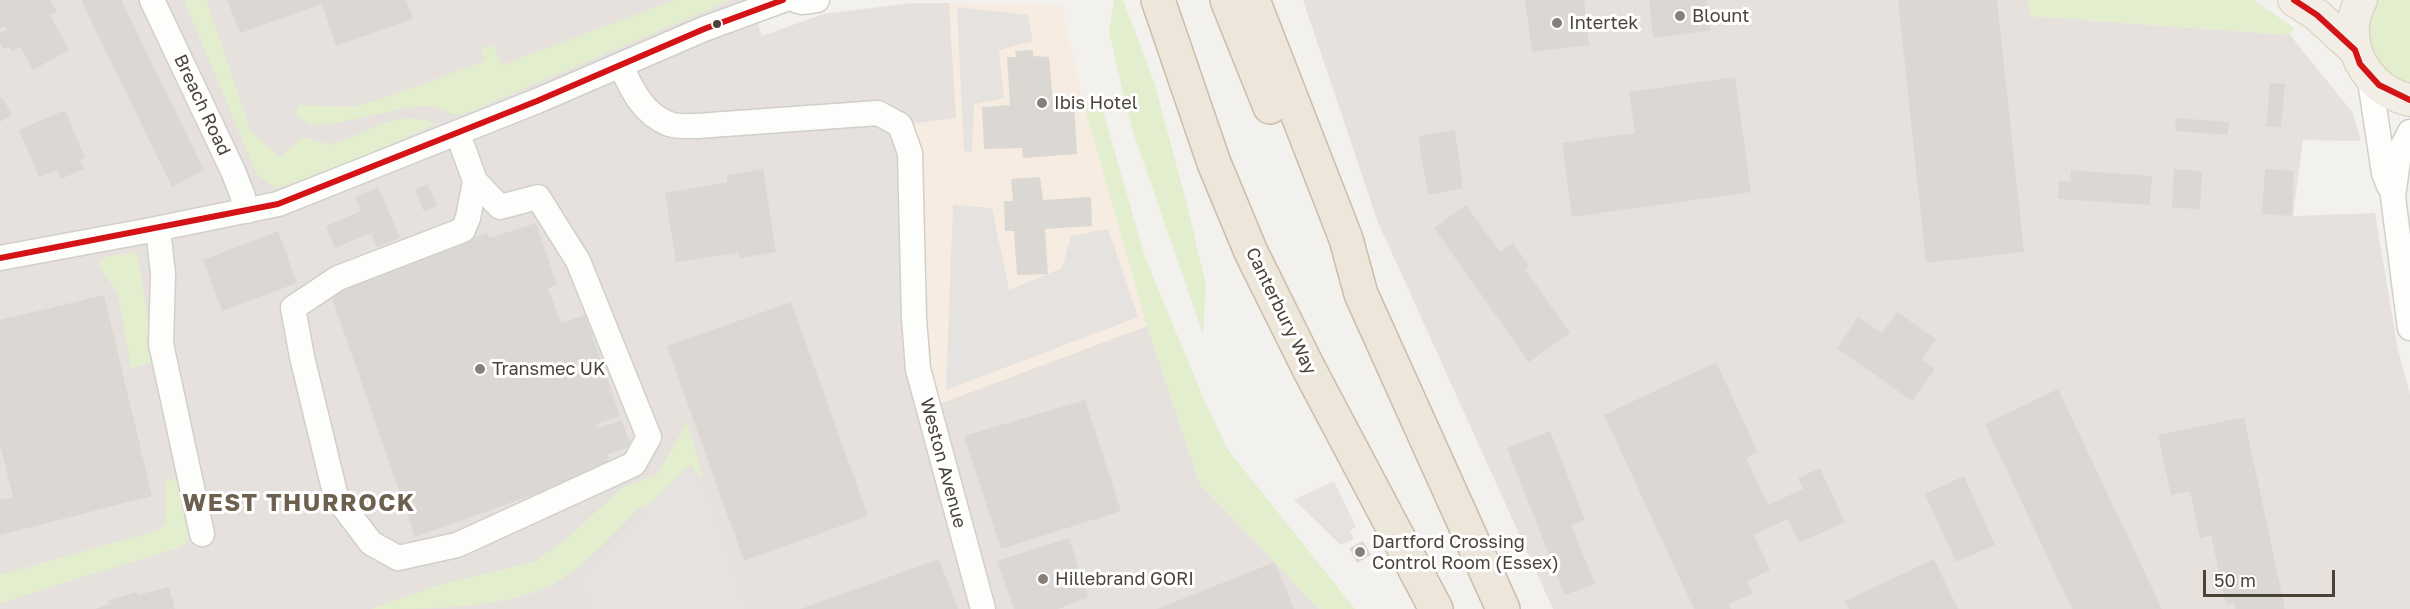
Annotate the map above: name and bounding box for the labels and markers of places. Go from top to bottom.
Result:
place label: Blount [1692,5,1749,27]
marker: Blount [1673,9,1687,23]
place label: Intertek [1569,12,1638,34]
marker: Intertek [1550,16,1564,30]
unlabelled marker [711,18,723,30]
place label: Ibis Hotel [1054,92,1137,114]
marker: Ibis Hotel [1035,96,1049,110]
place label: Transmec UK [492,358,605,380]
marker: Transmec UK [473,362,487,376]
place label: Dartford Crossing Control Room (Essex) [1372,531,1559,574]
marker: Dartford Crossing Control Room (Essex) [1353,545,1367,559]
place label: Hillebrand GORI [1055,568,1194,590]
marker: Hillebrand GORI [1036,572,1050,586]

